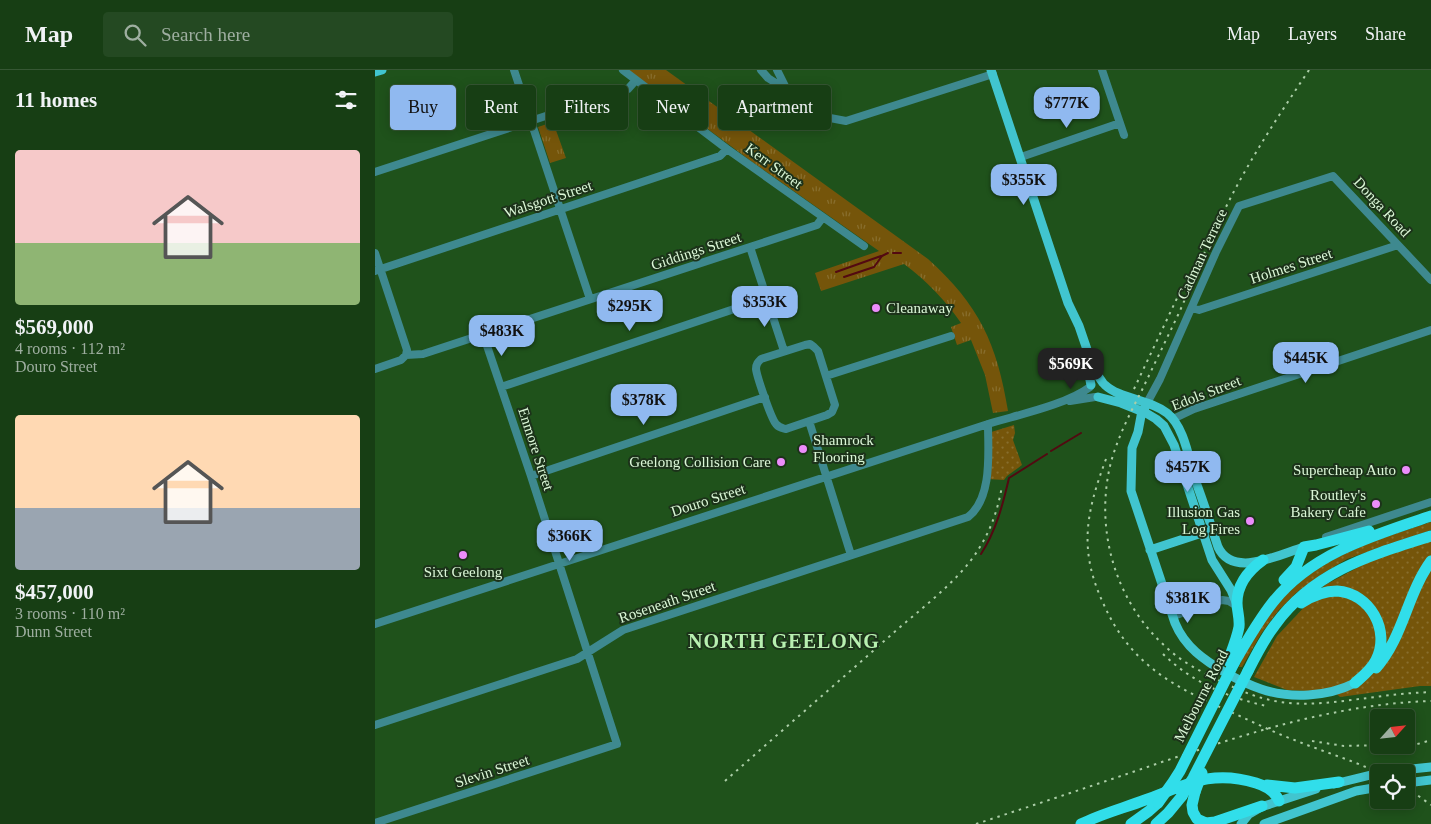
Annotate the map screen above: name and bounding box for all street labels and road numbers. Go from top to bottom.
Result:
street label: Kerr Street [743,140,806,192]
street label: Donga Road [1350,174,1414,240]
street label: Walsgott Street [502,177,595,221]
street label: Cadman Terrace [1174,206,1230,302]
street label: Giddings Street [649,229,744,273]
street label: Holmes Street [1248,245,1335,287]
street label: Edols Street [1169,372,1244,414]
street label: Enmore Street [515,406,557,493]
street label: Douro Street [669,480,748,520]
street label: Roseneath Street [617,578,718,626]
street label: Melbourne Road [1171,647,1231,745]
street label: Slevin Street [453,751,532,791]

